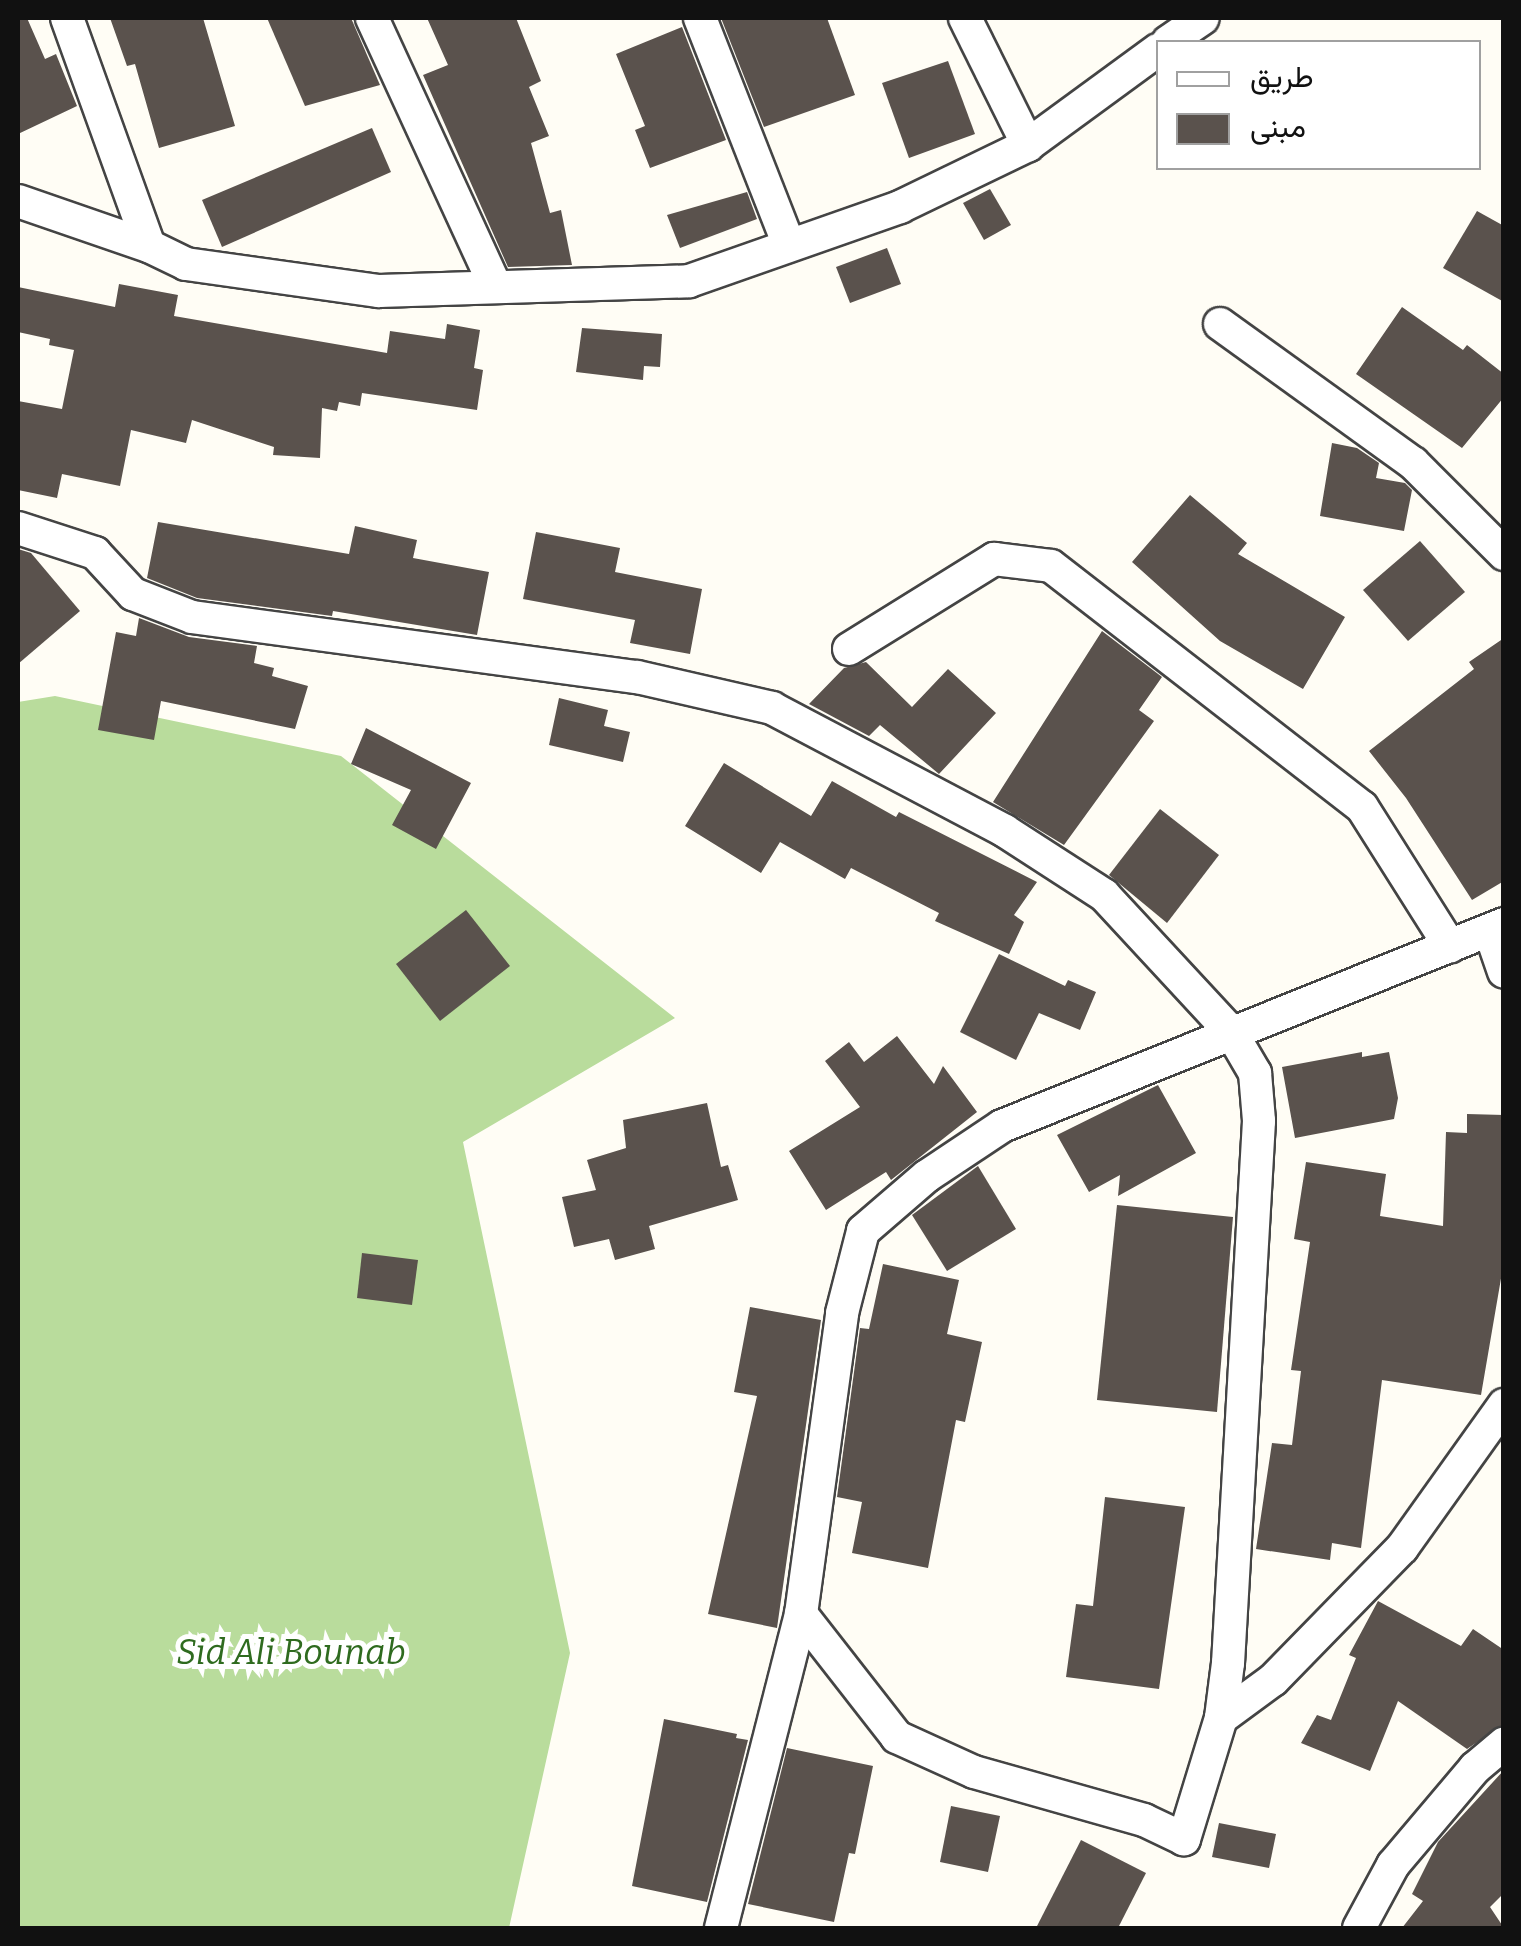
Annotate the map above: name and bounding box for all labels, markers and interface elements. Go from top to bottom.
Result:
legend [1156,40,1481,170]
text: طريق [1250,59,1314,95]
text: مبنى [1250,109,1306,145]
park label: Sid Ali Bounab [176,1631,406,1673]

